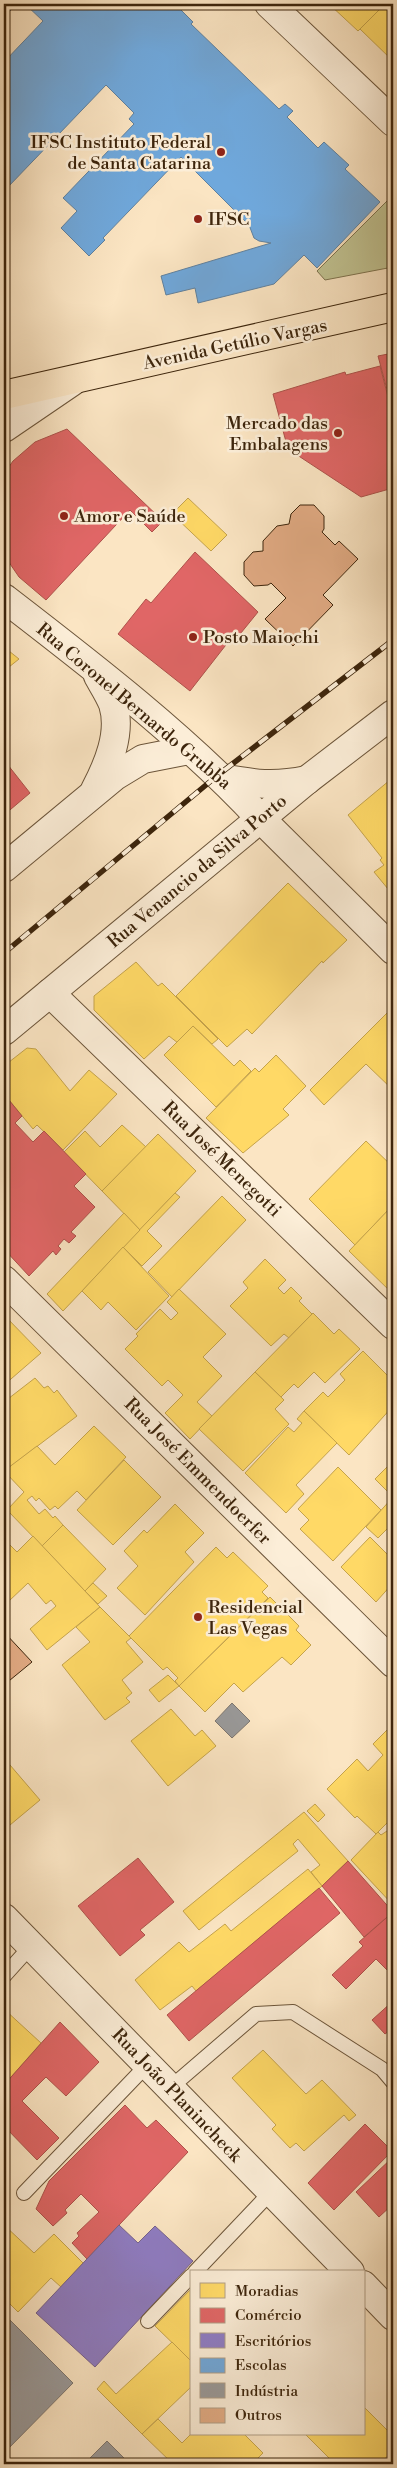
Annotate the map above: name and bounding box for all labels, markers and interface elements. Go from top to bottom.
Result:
place label: IFSC Instituto Federal de Santa Catarina [30,131,212,175]
marker: IFSC Instituto Federal de Santa Catarina [215,146,227,158]
place label: IFSC [208,208,249,231]
marker: IFSC [192,213,204,225]
street label: Avenida Getúlio Vargas [140,314,329,375]
place label: Mercado das Embalagens [226,412,328,456]
marker: Mercado das Embalagens [332,427,344,439]
place label: Amor e Saúde [73,505,186,528]
marker: Amor e Saúde [58,510,70,522]
street label: Rua Coronel Bernardo Grubba [32,618,236,795]
place label: Posto Maiochi [203,626,319,649]
marker: Posto Maiochi [187,631,199,643]
street label: Rua Venancio da Silva Porto [103,789,292,953]
street label: Rua José Menegotti [157,1097,286,1222]
street label: Rua José Emmendoerfer [119,1393,276,1550]
place label: Residencial Las Vegas [208,1596,303,1640]
marker: Residencial Las Vegas [192,1611,204,1623]
street label: Rua João Planincheck [107,2023,248,2168]
legend [190,2270,364,2436]
text: Moradias [235,2282,298,2301]
text: Comércio [235,2306,302,2325]
text: Escritórios [235,2332,311,2351]
text: Escolas [235,2356,287,2375]
text: Indústria [235,2382,298,2401]
text: Outros [235,2406,282,2425]

